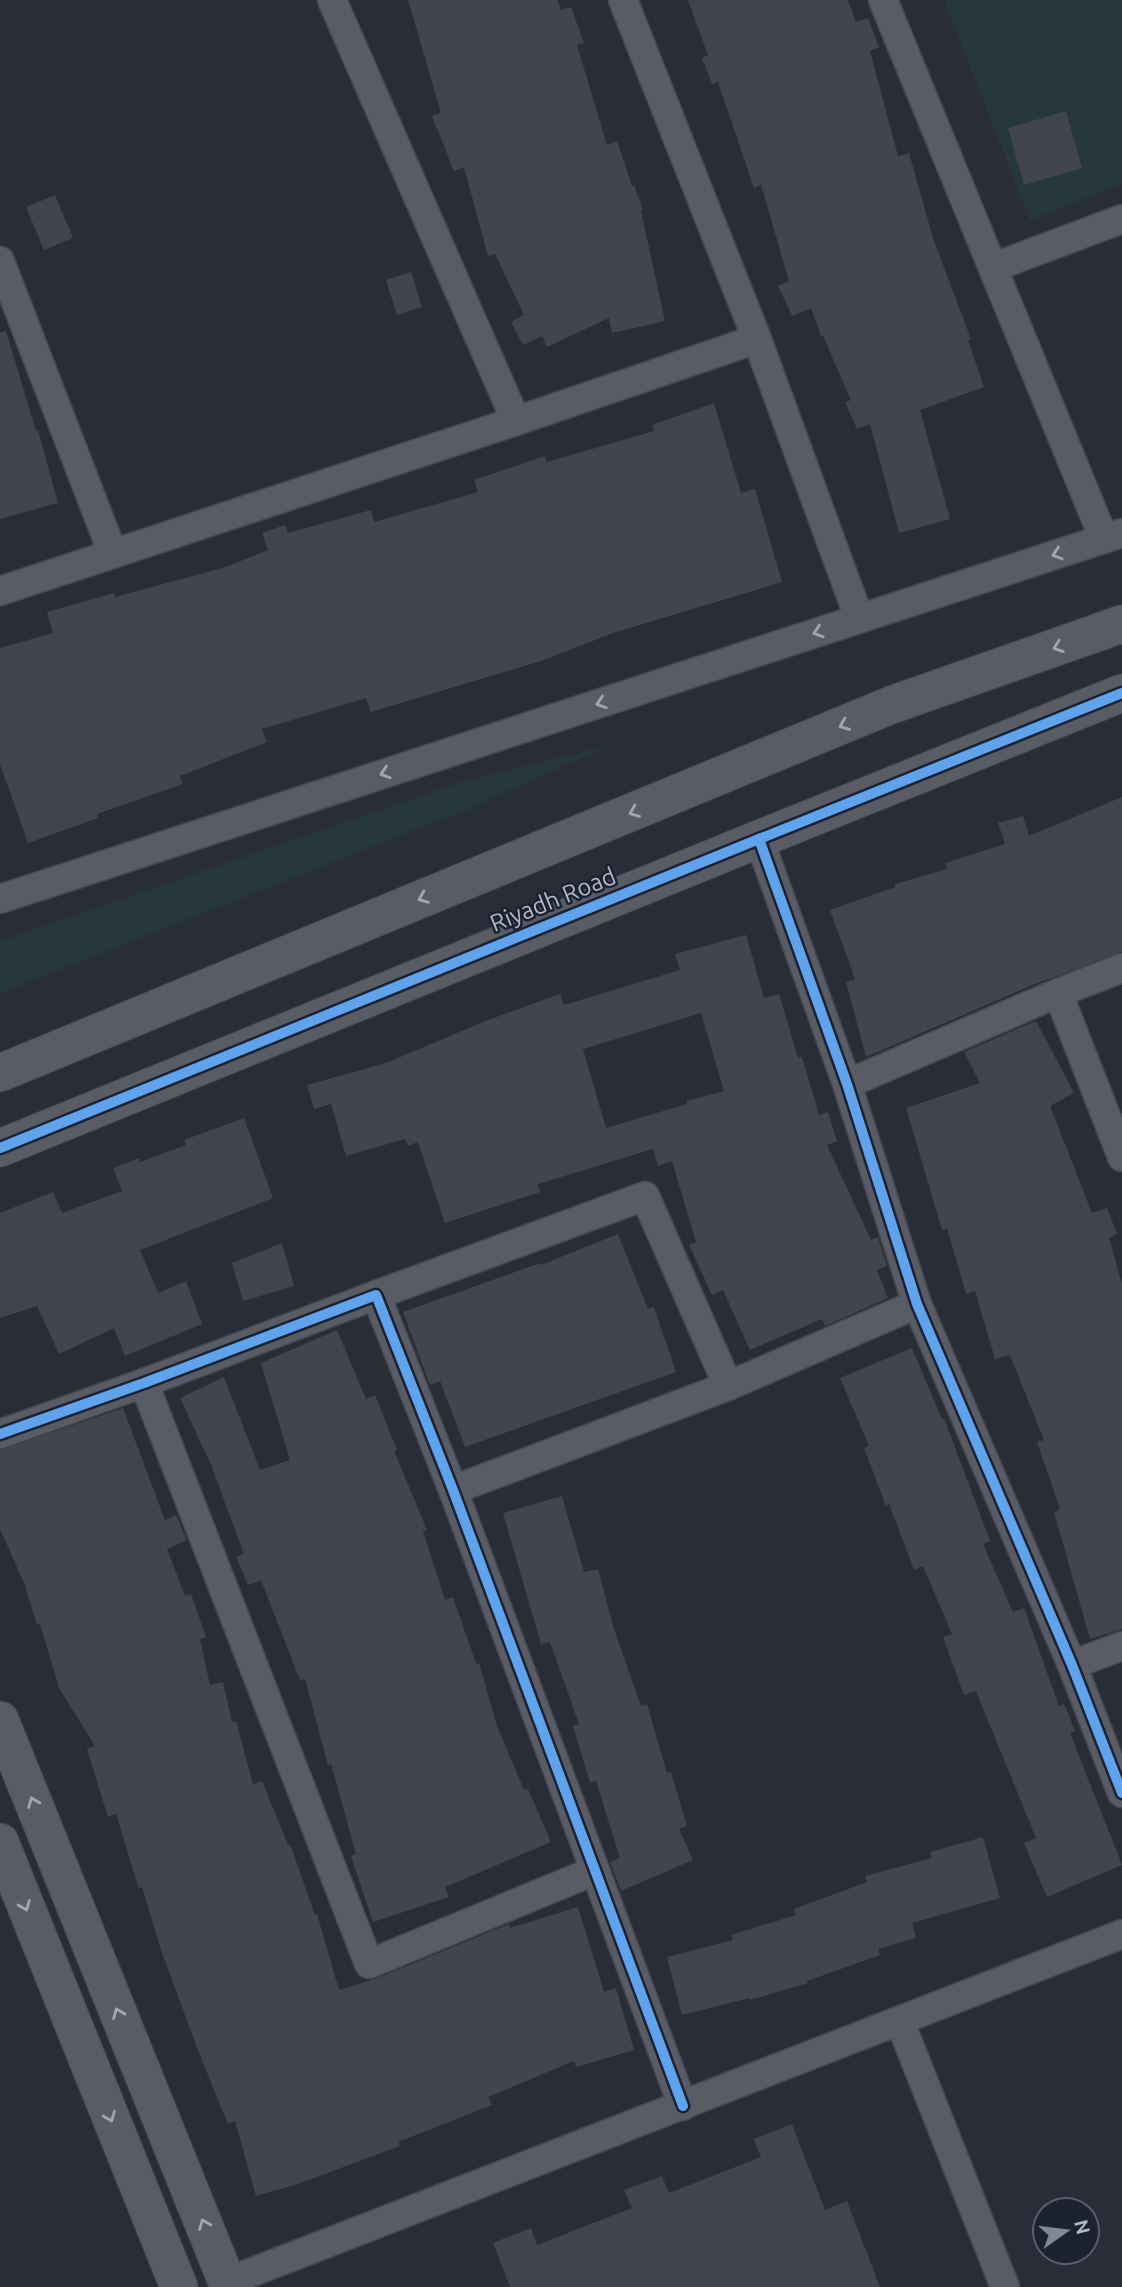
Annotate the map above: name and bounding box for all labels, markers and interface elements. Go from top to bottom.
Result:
one-way arrow [1051,546,1064,560]
one-way arrow [812,624,824,638]
one-way arrow [1052,639,1064,653]
one-way arrow [596,695,608,709]
one-way arrow [839,716,851,730]
one-way arrow [379,765,391,780]
one-way arrow [628,803,640,817]
street label: Riyadh Road [486,862,620,937]
one-way arrow [418,890,430,904]
one-way arrow [27,1796,41,1809]
one-way arrow [17,1899,31,1911]
one-way arrow [113,2007,127,2019]
one-way arrow [102,2110,116,2122]
north arrow [1031,2196,1101,2266]
text: N [1070,2217,1095,2236]
one-way arrow [198,2218,212,2230]

